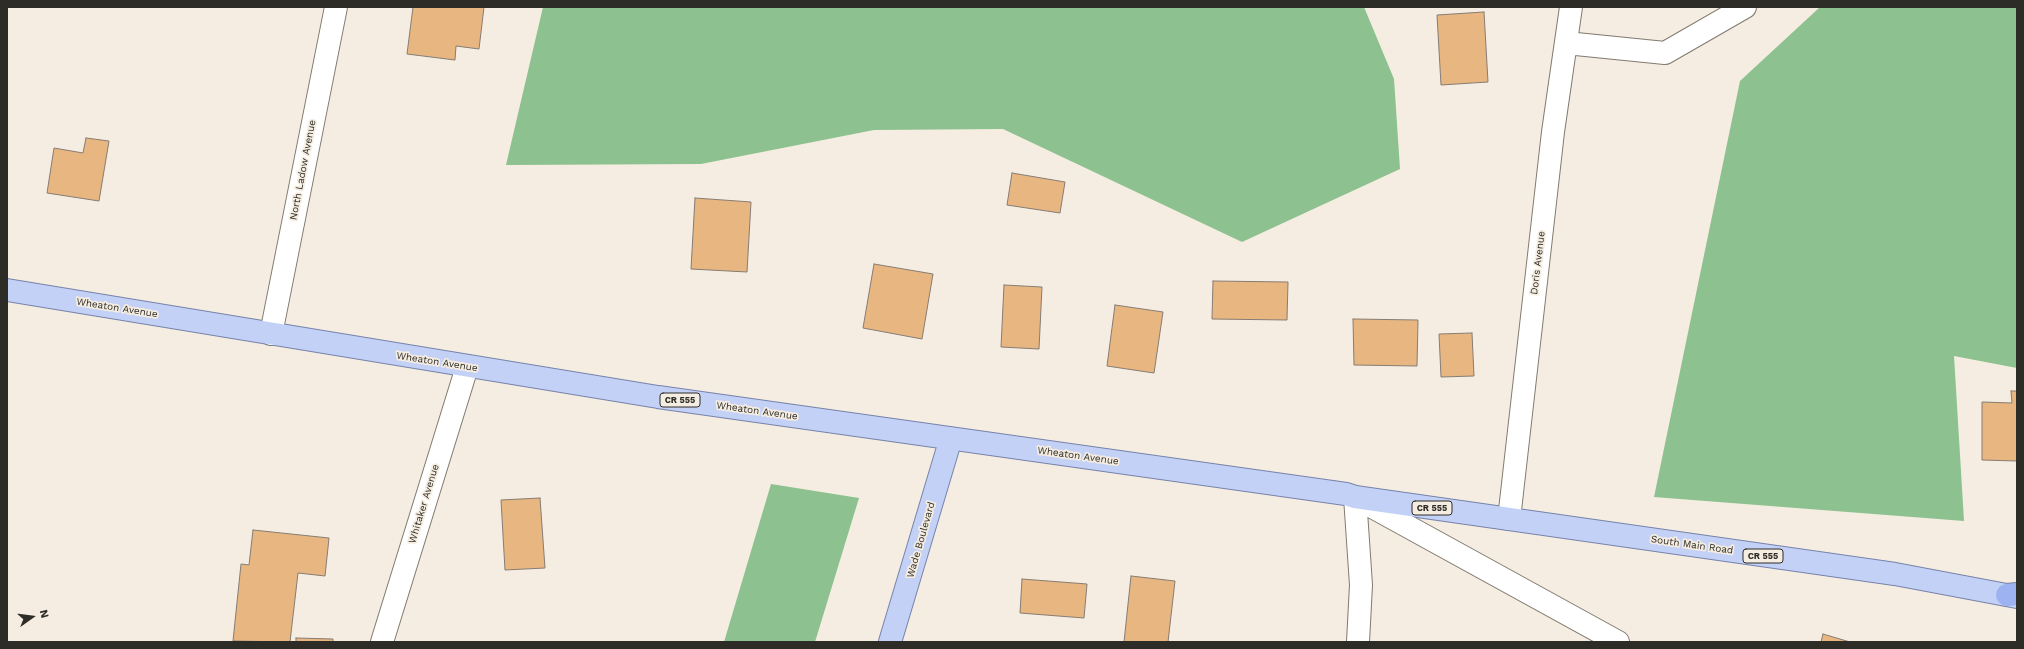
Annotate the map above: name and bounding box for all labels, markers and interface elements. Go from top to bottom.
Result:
street label: North Ladow Avenue [287,119,319,221]
street label: Doris Avenue [1528,231,1548,295]
street label: Wheaton Avenue [75,296,159,320]
street label: Wheaton Avenue [395,350,479,374]
road number: CR 555 [660,393,700,407]
street label: Wheaton Avenue [715,399,799,423]
street label: Wheaton Avenue [1036,444,1120,468]
street label: Whitaker Avenue [406,463,442,545]
street label: Wade Boulevard [904,501,938,579]
road number: CR 555 [1412,501,1452,515]
street label: South Main Road [1650,533,1734,557]
road number: CR 555 [1743,549,1783,563]
north arrow [12,597,52,637]
text: N [37,608,51,620]

